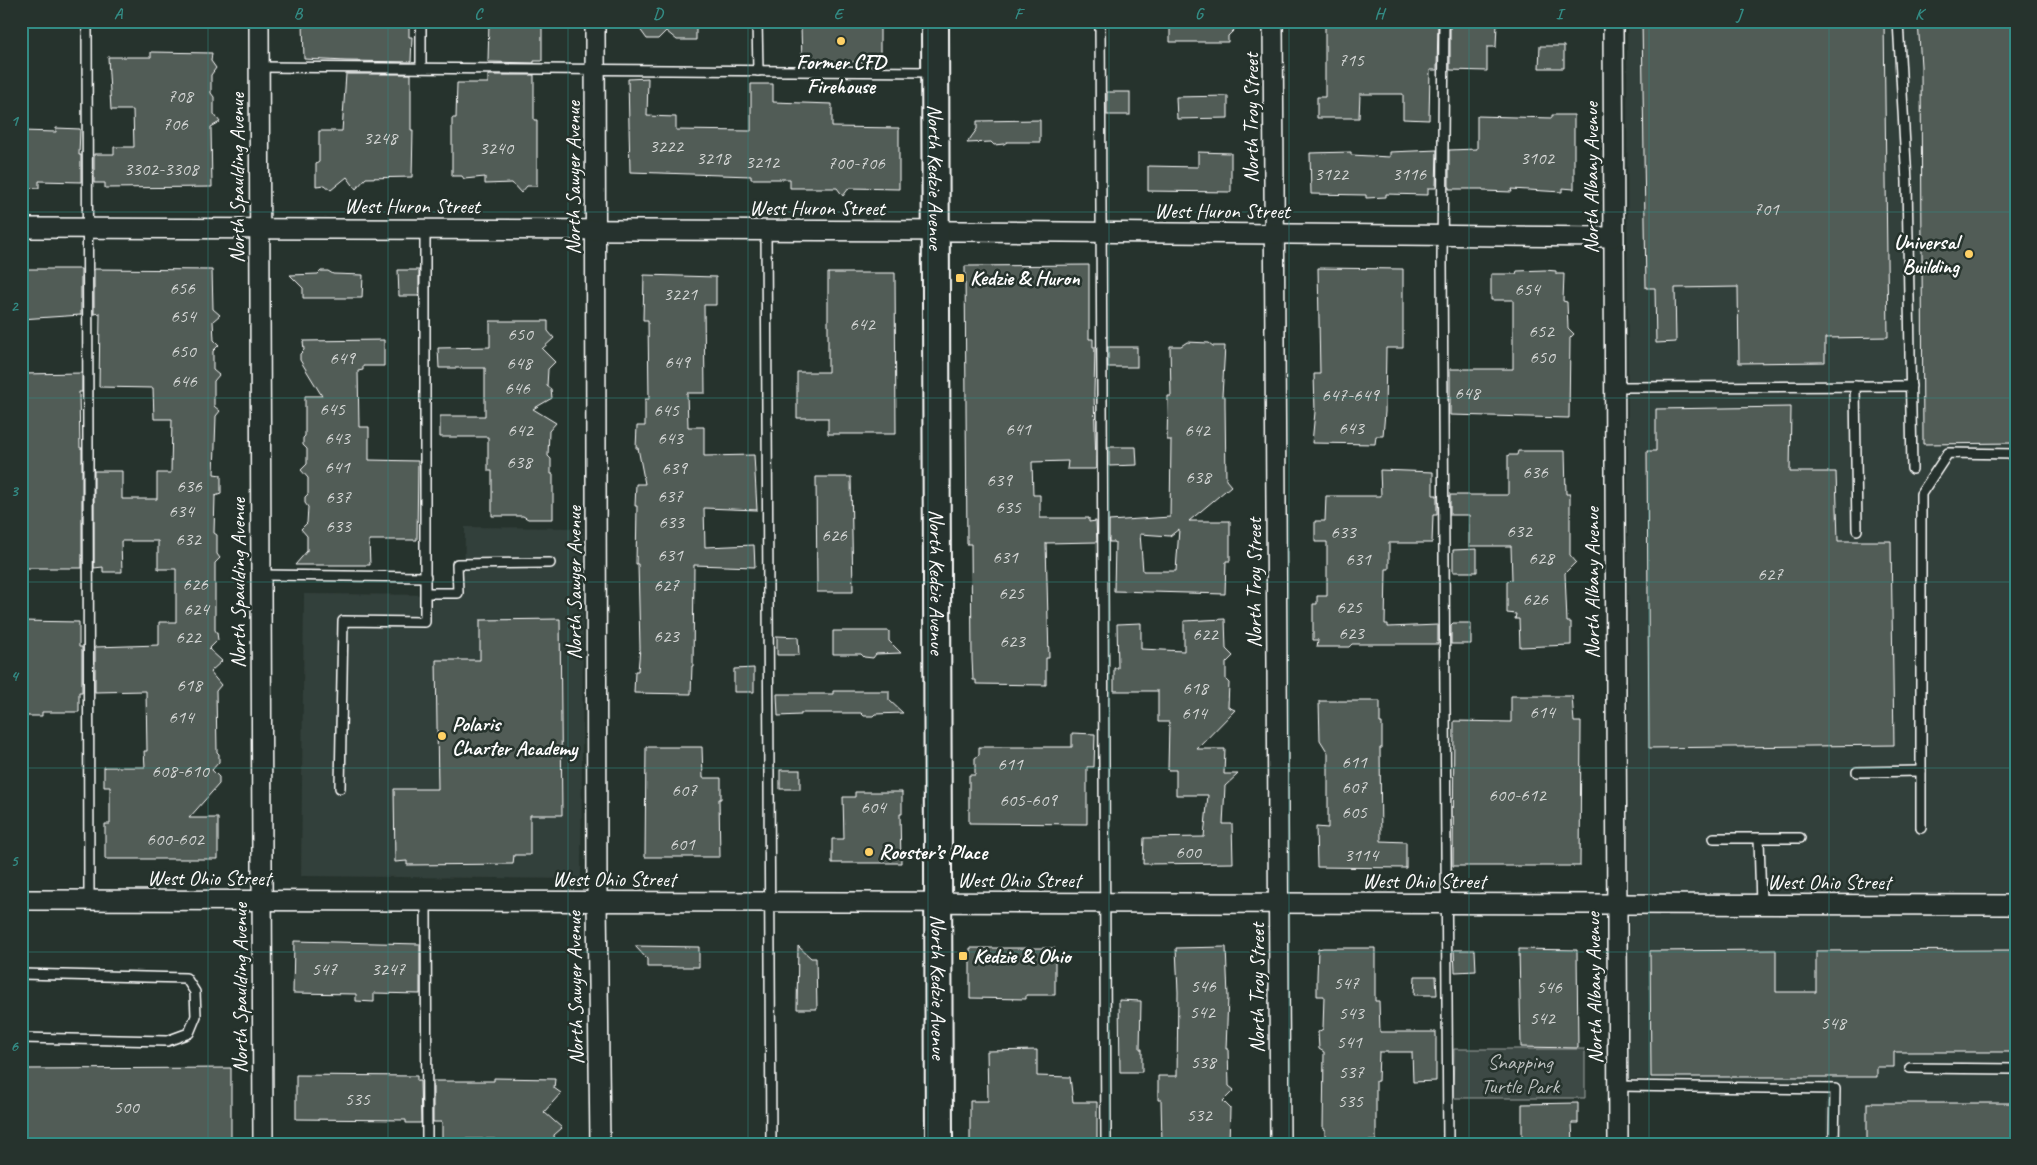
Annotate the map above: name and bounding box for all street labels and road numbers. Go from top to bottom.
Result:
street label: North Troy Street [1238,51,1264,183]
street label: North Spaulding Avenue [224,92,250,263]
street label: North Sawyer Avenue [560,100,586,255]
street label: North Albany Avenue [1578,100,1604,254]
street label: North Kedzie Avenue [922,105,949,252]
street label: West Huron Street [344,193,482,219]
street label: West Huron Street [749,195,887,221]
street label: West Huron Street [1154,198,1292,224]
street label: North Spaulding Avenue [225,497,251,668]
street label: North Sawyer Avenue [561,505,587,660]
street label: North Albany Avenue [1579,505,1605,659]
street label: North Kedzie Avenue [924,510,950,657]
street label: North Troy Street [1241,516,1267,648]
street label: West Ohio Street [147,865,274,891]
street label: West Ohio Street [552,866,679,892]
street label: West Ohio Street [957,867,1084,893]
street label: West Ohio Street [1362,868,1489,894]
street label: West Ohio Street [1767,869,1894,895]
street label: North Spaulding Avenue [227,902,253,1073]
street label: North Sawyer Avenue [561,910,589,1065]
street label: North Albany Avenue [1580,910,1608,1064]
street label: North Kedzie Avenue [925,915,952,1062]
street label: North Troy Street [1244,921,1270,1053]

